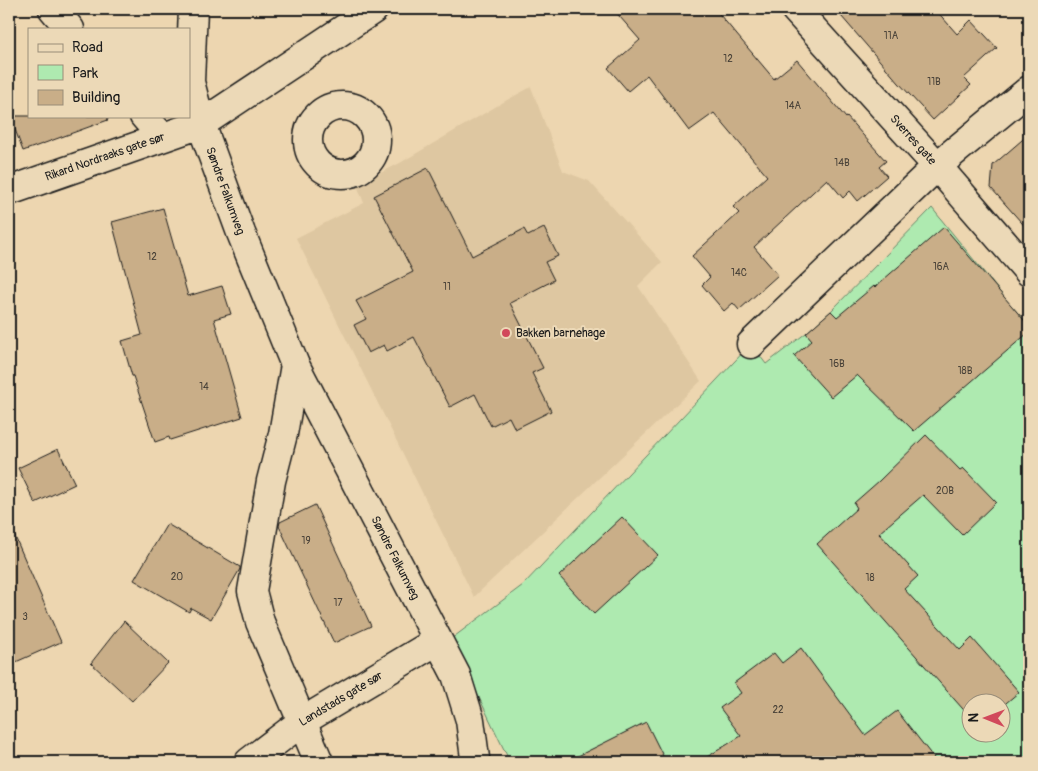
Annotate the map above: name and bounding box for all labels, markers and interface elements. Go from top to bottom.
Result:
legend [28,28,190,118]
house number: 11A [884,30,899,42]
text: Road [72,38,103,57]
house number: 12 [723,53,733,65]
text: Park [72,64,99,83]
house number: 11B [927,76,941,88]
text: Building [72,88,120,107]
house number: 14A [785,100,802,112]
street label: Sverres gate [887,112,940,168]
street label: Rikard Nordraaks gate sør [43,129,168,185]
street label: Søndre Falkumveg [202,145,248,237]
house number: 14B [834,157,850,169]
house number: 12 [147,251,157,263]
house number: 16A [933,261,950,273]
house number: 14C [731,267,747,279]
house number: 11 [443,281,451,293]
place label: Bakken barnehage [516,326,605,341]
marker: Bakken barnehage [500,327,512,339]
house number: 16B [829,358,845,370]
house number: 18B [958,365,973,377]
house number: 14 [199,381,209,393]
house number: 20B [936,485,954,497]
street label: Søndre Falkumveg [367,513,423,603]
house number: 19 [301,535,311,547]
house number: 20 [171,571,183,583]
house number: 18 [866,572,874,584]
house number: 17 [333,597,343,609]
house number: 3 [22,611,28,623]
street label: Landstads gate sør [296,668,386,730]
north arrow [960,694,1010,744]
house number: 22 [772,704,784,716]
text: N [965,713,982,723]

